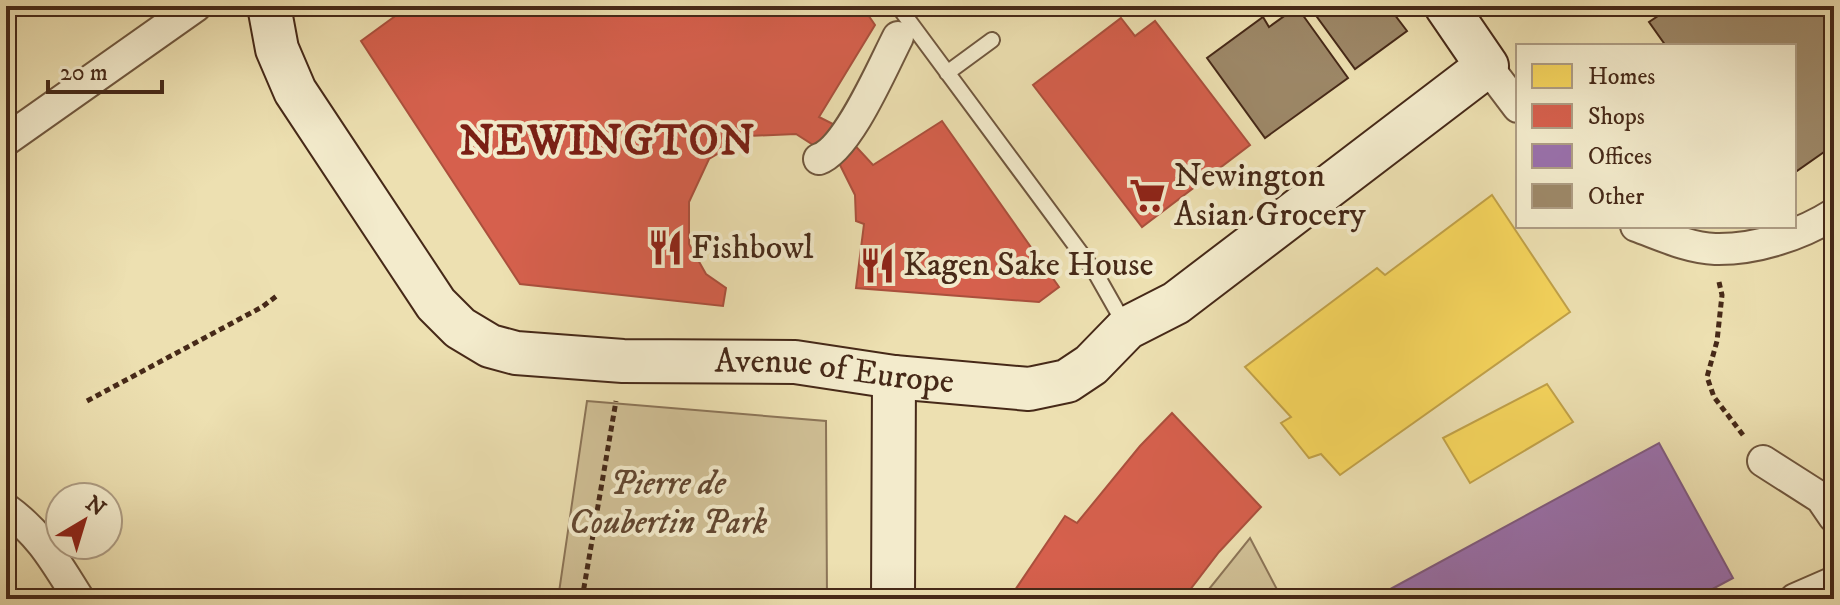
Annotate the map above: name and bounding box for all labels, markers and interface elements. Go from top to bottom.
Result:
scale bar [48,44,162,94]
legend [1516,44,1796,228]
text: 20 m [60,58,108,88]
text: Homes [1588,62,1655,92]
text: Shops [1588,102,1645,132]
district label: NEWINGTON [460,116,756,168]
text: Offices [1588,142,1652,172]
place label: Newington Asian Grocery [1174,155,1367,236]
supermarket icon: Newington Asian Grocery [1129,177,1167,215]
text: Other [1588,182,1644,212]
place label: Fishbowl [691,227,814,269]
restaurant icon: Fishbowl [646,229,684,267]
place label: Kagen Sake House [903,244,1154,286]
restaurant icon: Kagen Sake House [858,246,896,284]
street label: Avenue of Europe [714,341,956,403]
park label: Pierre de Coubertin Park [569,463,768,544]
north arrow [44,481,124,561]
text: N [80,490,111,523]

